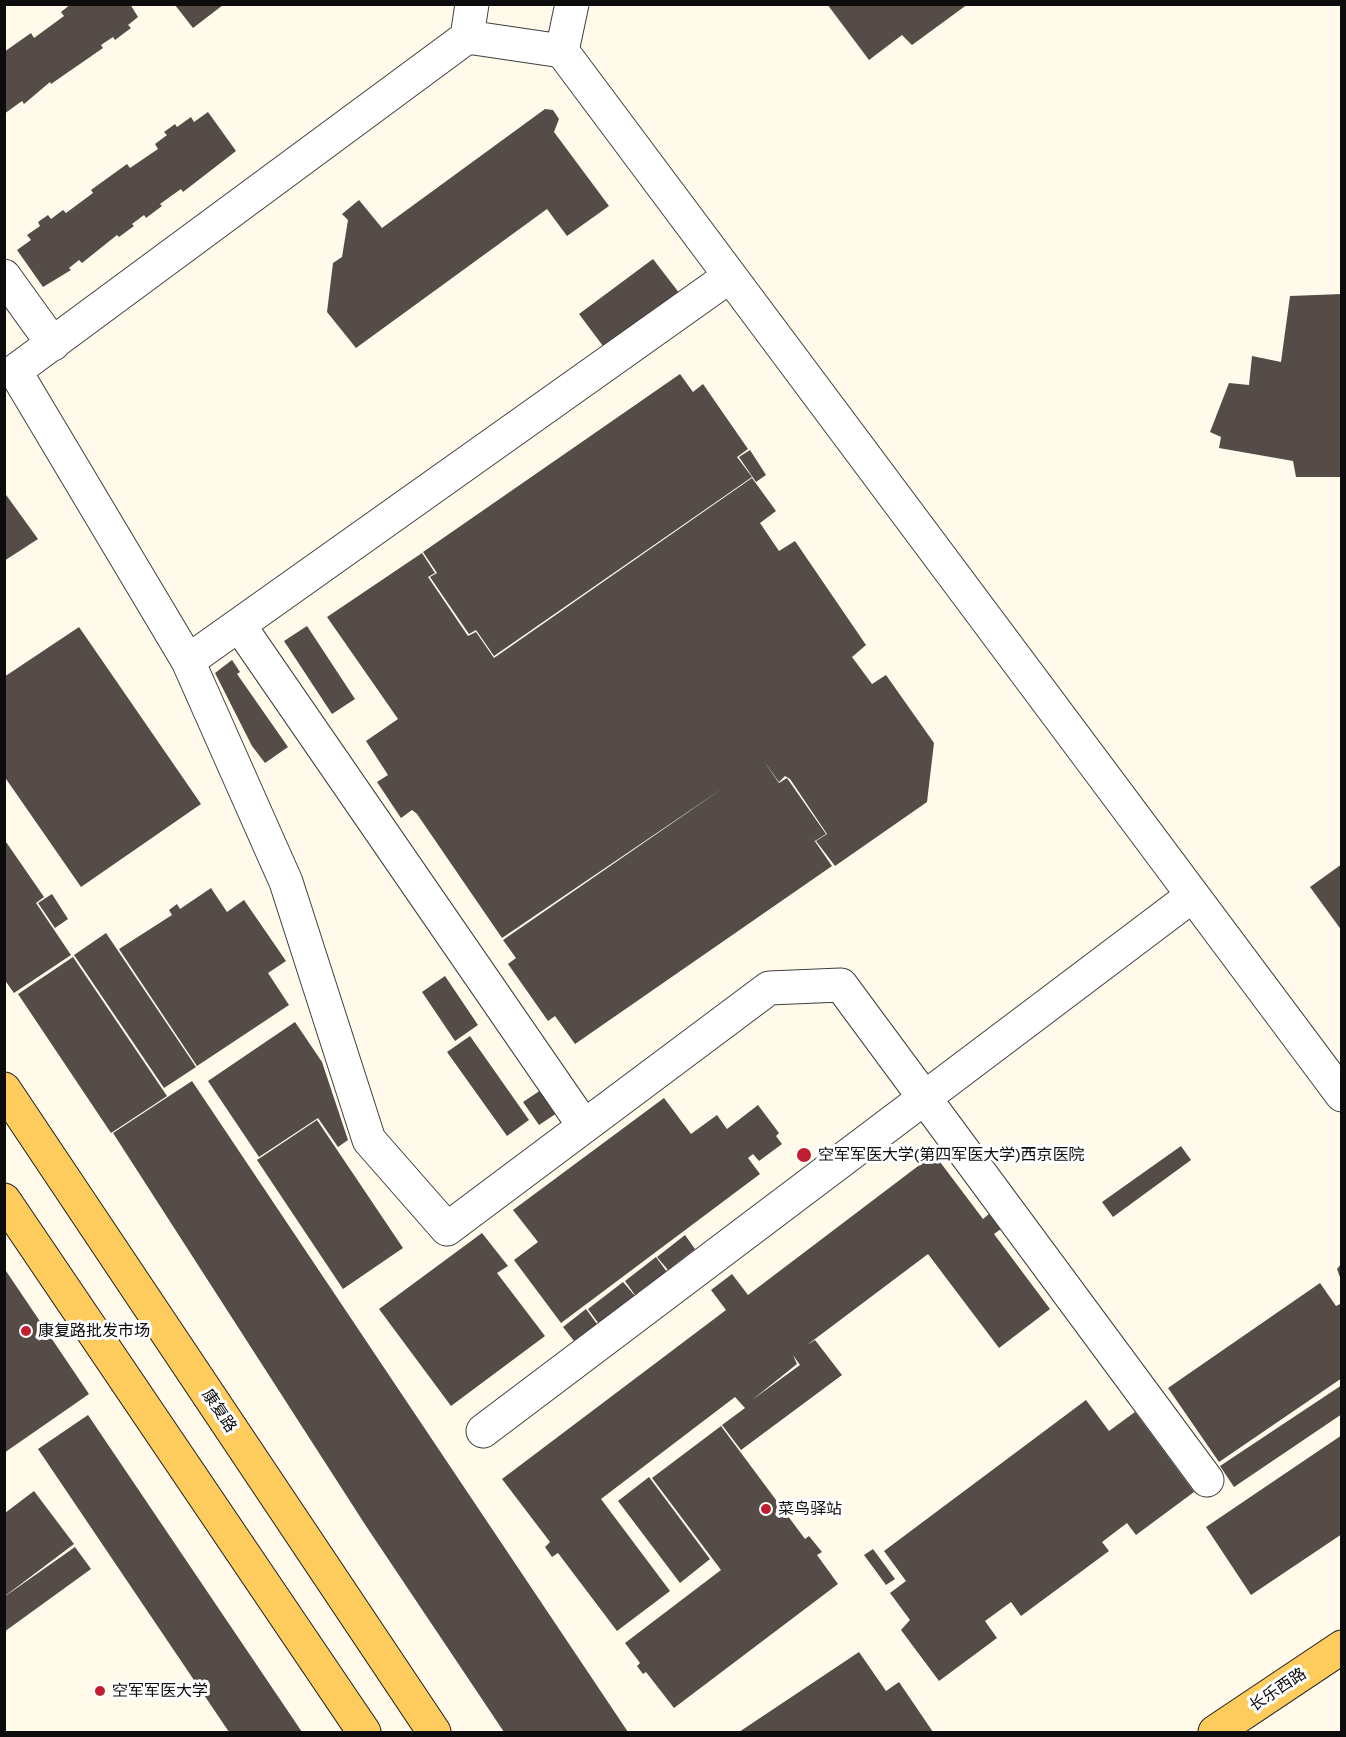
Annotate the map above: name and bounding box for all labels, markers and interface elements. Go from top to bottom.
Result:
place label: 空军军医大学(第四军医大学)西京医院 [818,1145,1084,1165]
marker: 空军军医大学(第四军医大学)西京医院 [795,1146,813,1164]
place label: 康复路批发市场 [38,1321,150,1341]
marker: 康复路批发市场 [19,1324,33,1338]
street label: 康复路 [198,1386,240,1436]
place label: 菜鸟驿站 [778,1499,842,1519]
marker: 菜鸟驿站 [759,1502,773,1516]
street label: 长乐西路 [1246,1664,1310,1716]
place label: 空军军医大学 [112,1681,208,1701]
marker: 空军军医大学 [93,1684,107,1698]

